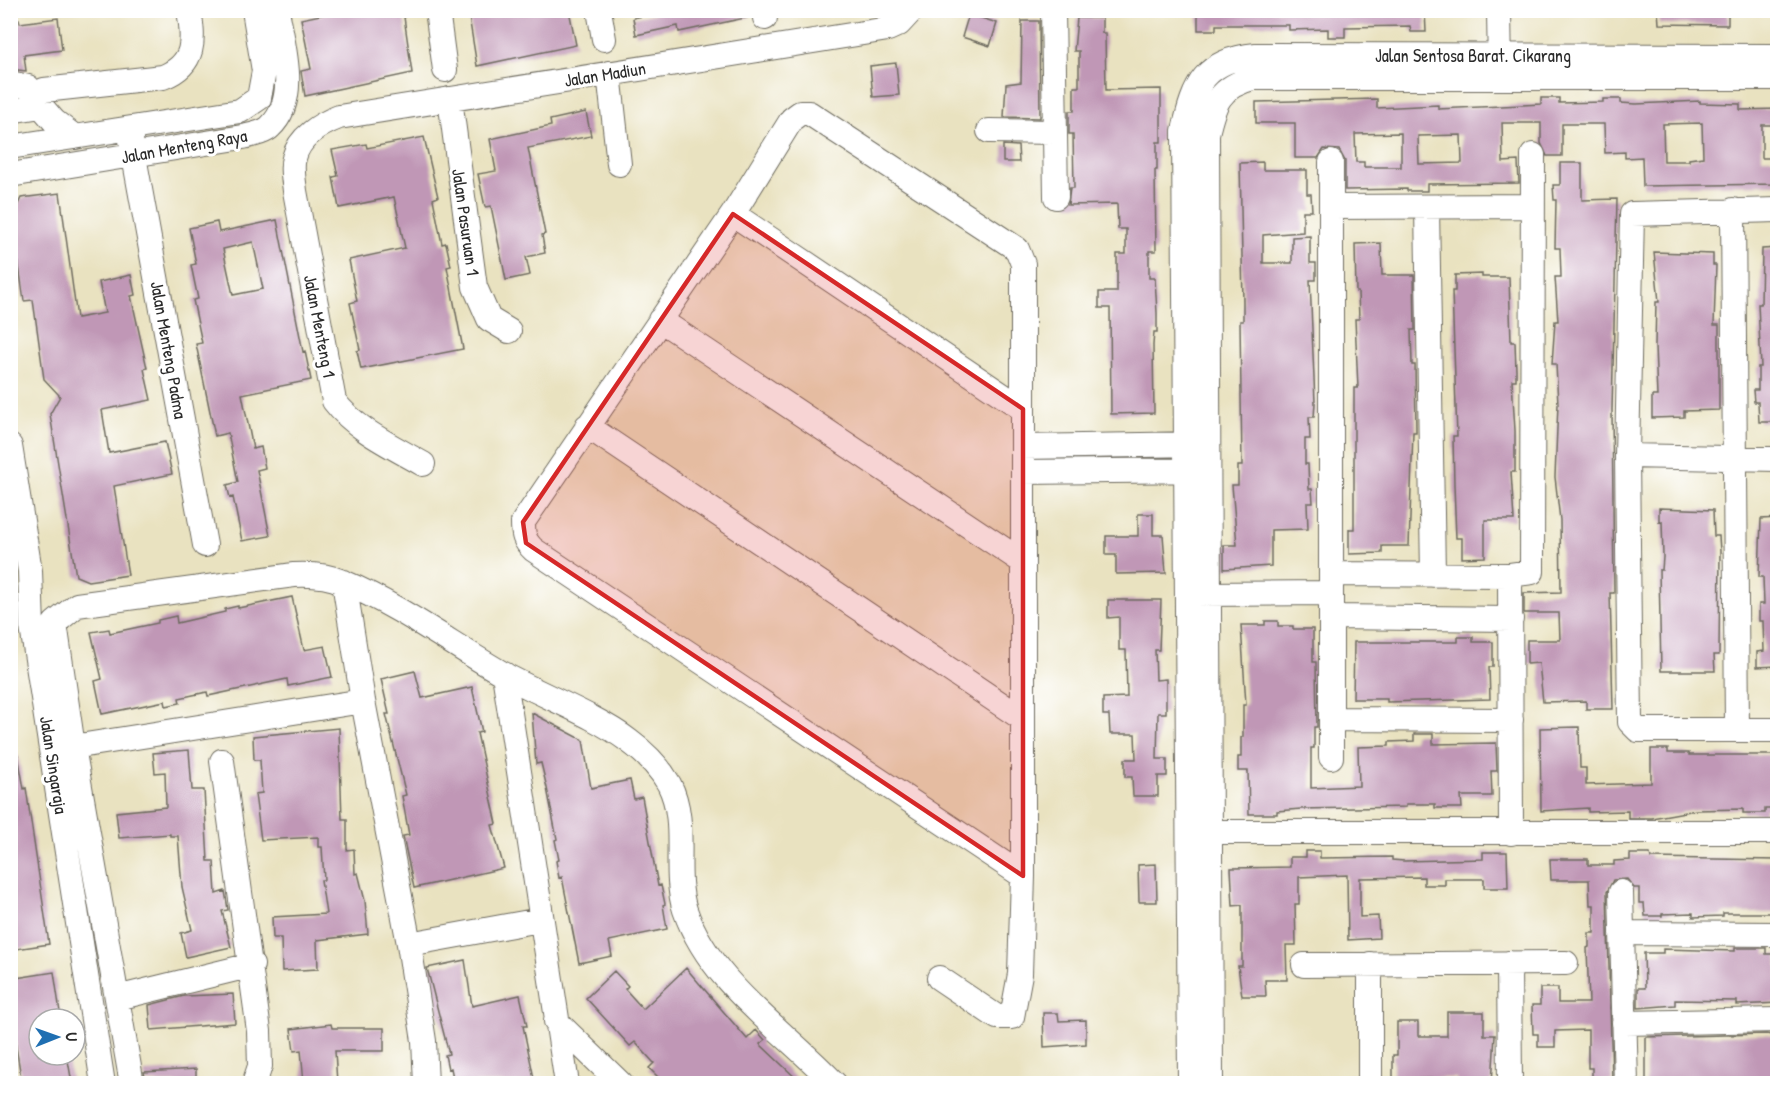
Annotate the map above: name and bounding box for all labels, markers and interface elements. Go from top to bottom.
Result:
street label: Jalan Sentosa Barat. Cikarang [1375,43,1571,68]
street label: Jalan Madiun [563,55,647,93]
street label: Jalan Menteng Raya [119,123,249,169]
street label: Jalan Pasuruan 1 [446,167,486,277]
street label: Jalan Menteng 1 [298,273,342,379]
street label: Jalan Menteng Padma [145,279,193,421]
street label: Jalan Singaraja [34,714,74,816]
north arrow [27,1007,87,1067]
text: U [61,1032,83,1042]

